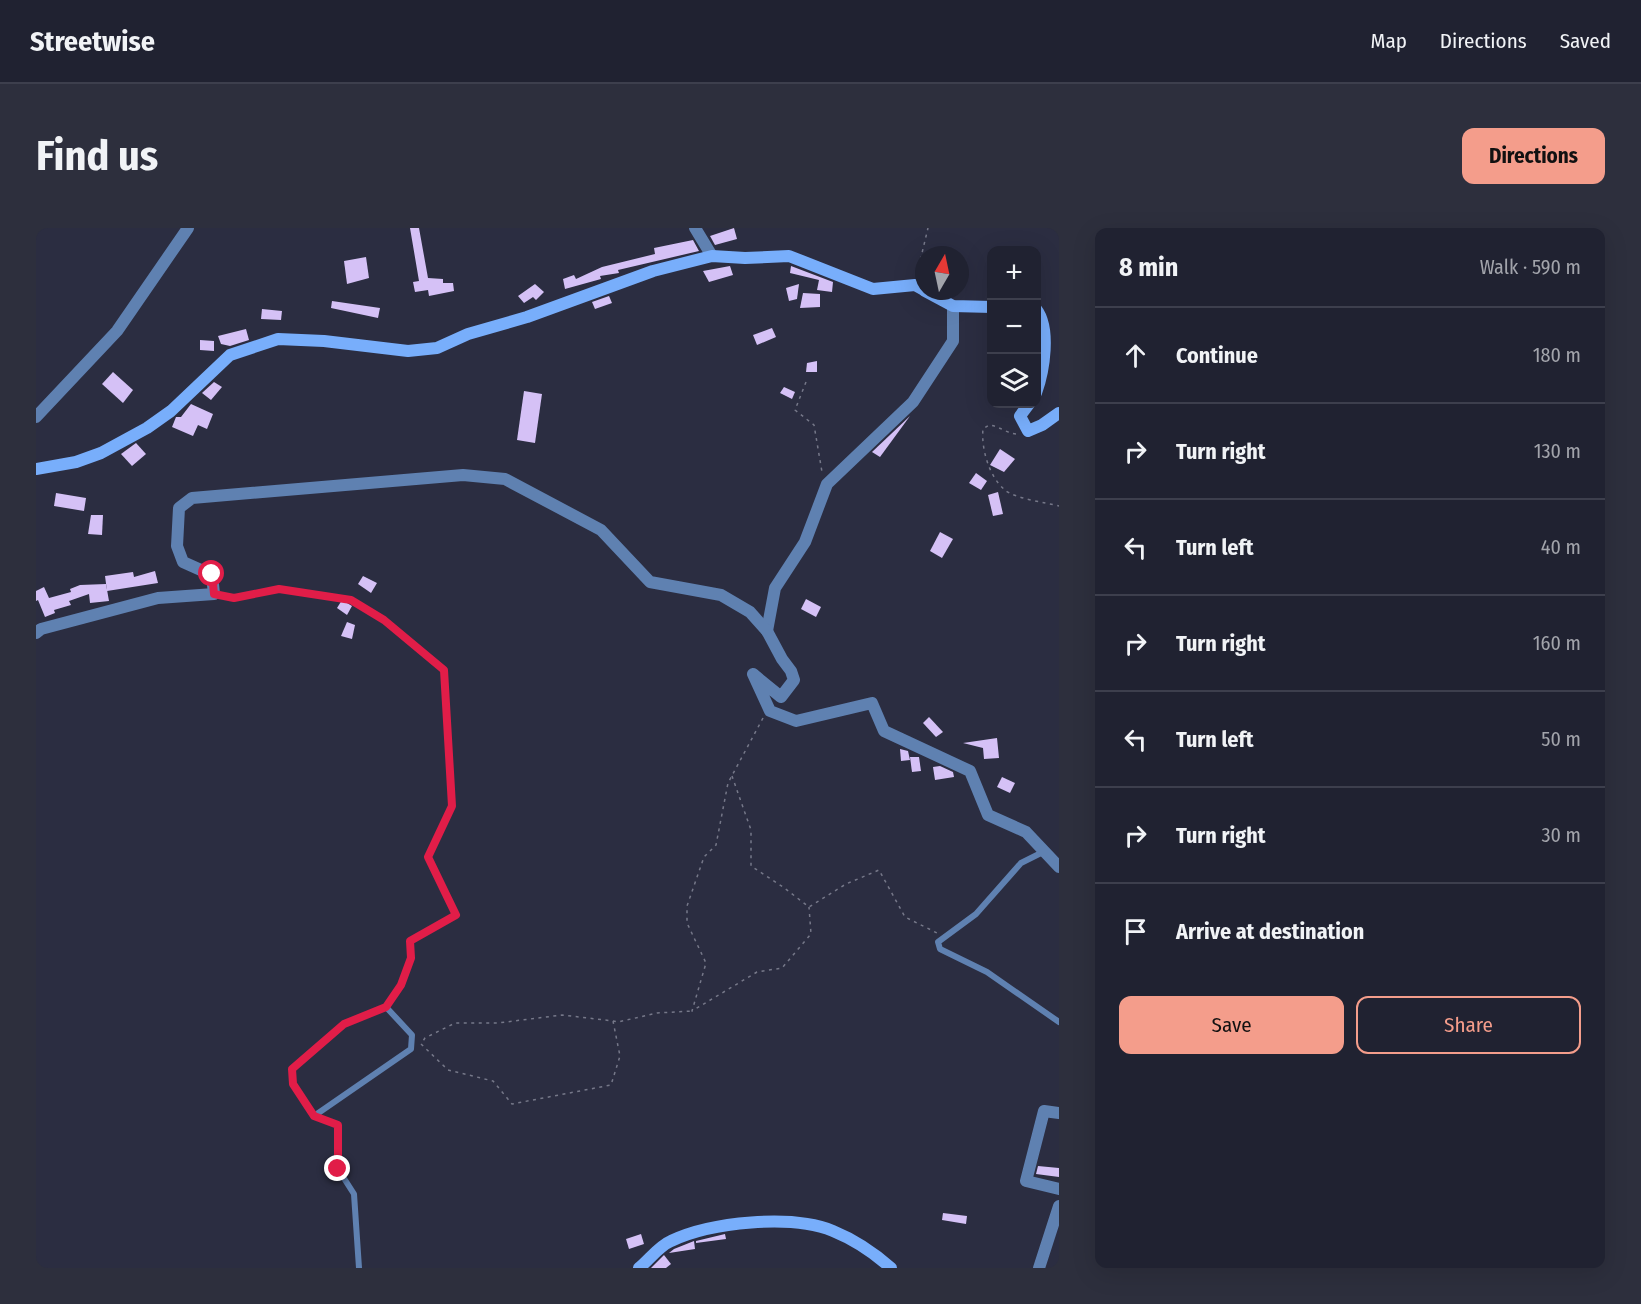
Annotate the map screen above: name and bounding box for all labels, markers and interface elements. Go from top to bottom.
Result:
text: Streetwise [30,25,155,58]
text: Map [1370,28,1407,54]
text: Directions [1440,28,1527,54]
text: Saved [1560,28,1611,54]
button: Directions [1462,128,1605,184]
text: Find us [36,131,158,181]
north arrow [915,246,969,300]
map controls [987,246,1041,408]
button: + [987,246,1041,300]
text: 8 min [1119,252,1178,283]
text: Walk · 590 m [1480,255,1581,279]
button: − [987,300,1041,354]
icon: ahead [1119,339,1152,372]
text: Continue [1176,342,1258,369]
text: 180 m [1533,343,1581,367]
button: layers [987,354,1041,408]
icon: right [1119,435,1152,468]
text: Turn right [1176,438,1265,465]
text: 130 m [1534,439,1581,463]
icon: left [1119,531,1152,564]
text: Turn left [1176,534,1254,561]
text: 40 m [1541,535,1581,559]
route start [198,560,224,586]
icon: right [1119,627,1152,660]
text: Turn right [1176,630,1265,657]
text: 160 m [1533,631,1581,655]
icon: left [1119,723,1152,756]
text: Turn left [1176,726,1254,753]
text: 50 m [1541,727,1581,751]
icon: right [1119,819,1152,852]
text: Turn right [1176,822,1265,849]
text: 30 m [1541,823,1581,847]
icon: arrive [1119,915,1152,948]
text: Arrive at destination [1176,918,1364,945]
button: Save [1119,996,1344,1054]
button: Share [1356,996,1581,1054]
route end [324,1155,350,1181]

